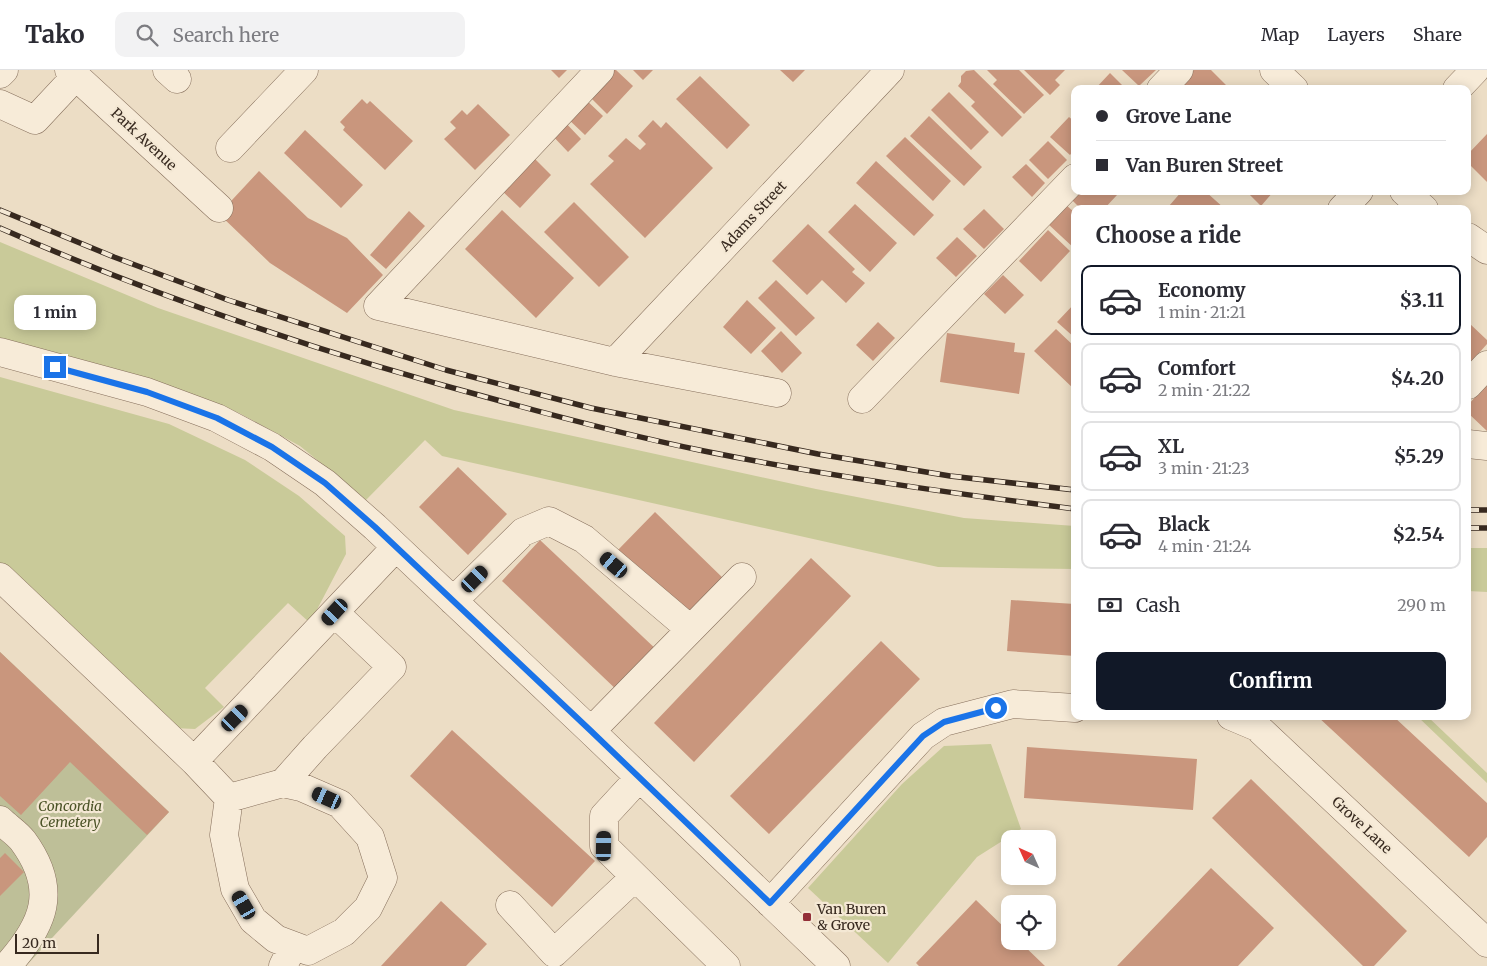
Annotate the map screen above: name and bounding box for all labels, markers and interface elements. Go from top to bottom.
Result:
search box [115,12,465,57]
text: Tako [25,19,85,50]
icon: search [133,21,161,49]
text: Search here [173,23,279,47]
text: Map [1261,23,1299,46]
text: Layers [1327,23,1385,46]
text: Share [1413,23,1462,46]
street label: Park Avenue [107,104,181,174]
text: Grove Lane [1126,104,1232,128]
text: Van Buren Street [1126,153,1283,177]
street label: Adams Street [715,177,791,256]
text: Choose a ride [1096,221,1241,249]
icon: car [1098,278,1143,323]
text: Economy [1158,278,1246,302]
text: $3.11 [1399,288,1444,312]
callout: 1 min [14,294,96,330]
text: 1 min [33,302,77,322]
text: 1 min · 21:21 [1158,302,1246,322]
route end [44,356,66,378]
icon: car [1098,356,1143,401]
text: Comfort [1158,356,1236,380]
text: $4.20 [1390,366,1444,390]
text: 2 min · 21:22 [1158,380,1251,400]
icon: car [1098,434,1143,479]
text: XL [1158,434,1184,458]
text: $5.29 [1394,444,1444,468]
text: 3 min · 21:23 [1158,458,1250,478]
icon: car [1098,512,1143,557]
text: Black [1158,512,1210,536]
text: $2.54 [1393,522,1444,546]
text: 4 min · 21:24 [1158,536,1251,556]
car [597,550,630,580]
car [459,563,490,595]
icon: cash [1096,591,1124,619]
text: Cash [1136,593,1180,617]
text: 290 m [1397,595,1446,615]
car [319,596,350,628]
button: Confirm [1096,652,1446,710]
route start [985,697,1007,719]
car [219,702,250,734]
car [310,785,343,811]
street label: Grove Lane [1328,793,1396,857]
park label: Concordia Cemetery [38,797,102,831]
north arrow [1001,830,1056,885]
map controls [1001,830,1056,950]
car [596,831,611,861]
car [230,888,257,922]
button: locate [1001,895,1056,950]
place label: Van Buren & Grove [816,900,886,934]
marker: Van Buren & Grove [801,911,813,923]
scale bar [15,931,99,954]
text: 20 m [22,934,56,952]

